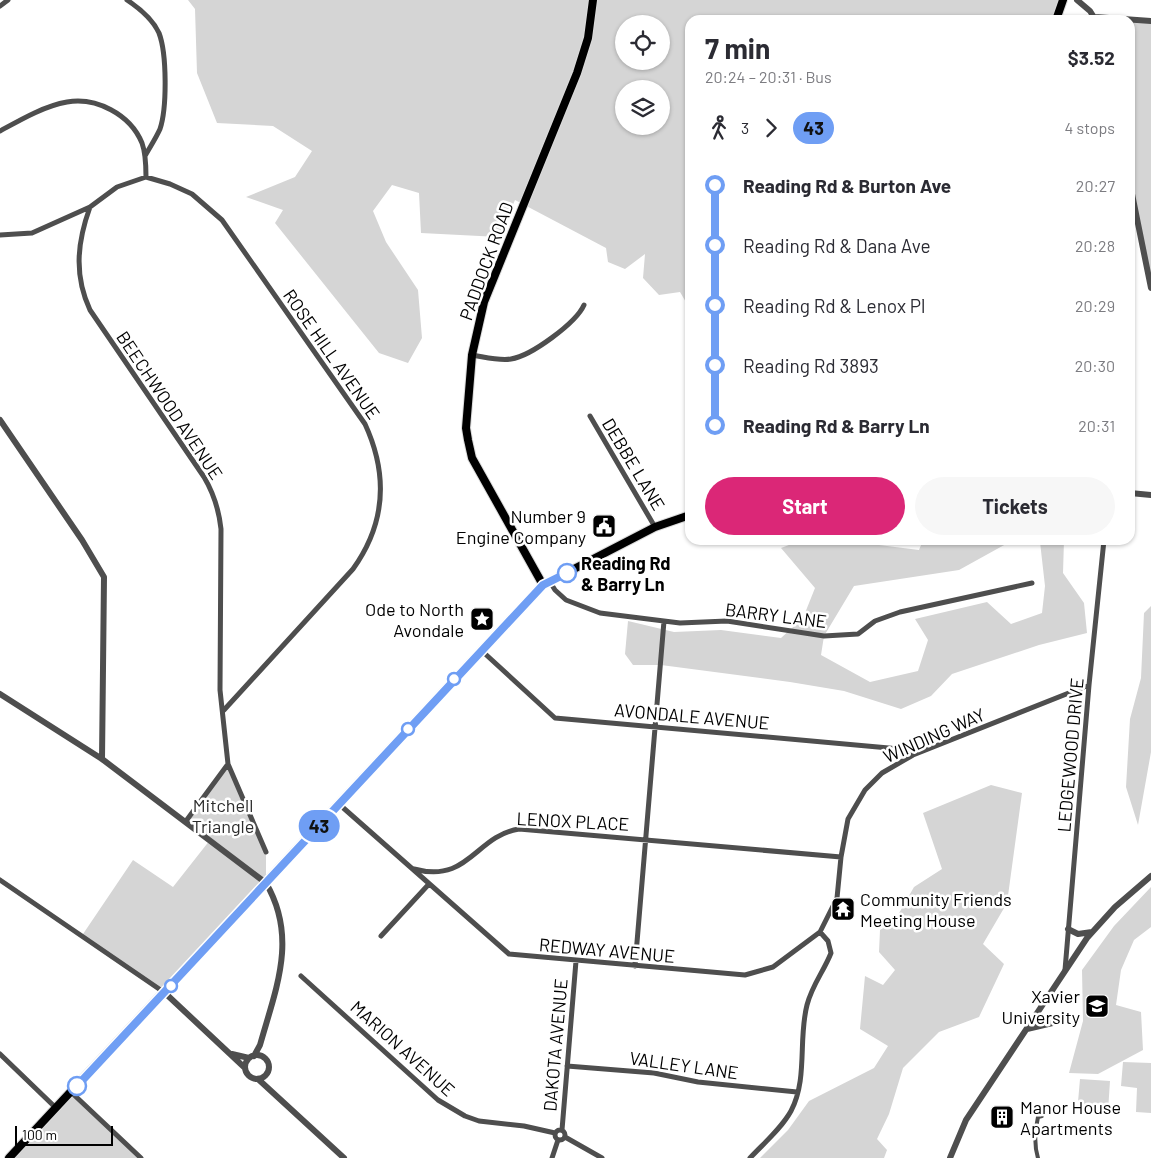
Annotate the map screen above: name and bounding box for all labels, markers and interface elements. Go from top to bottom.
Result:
map controls [615,15,670,135]
button: locate [615,15,670,70]
text: 7 min [705,31,770,65]
text: $3.52 [1068,46,1115,69]
text: 20:24 – 20:31 · Bus [705,67,832,86]
button: layers [615,80,670,135]
icon: walk [705,114,733,142]
icon: forward [757,114,785,142]
text: 43 [803,117,824,139]
text: 3 [741,118,749,137]
text: 4 stops [1064,118,1115,137]
text: Reading Rd & Burton Ave [743,174,951,197]
text: 20:27 [1076,176,1115,195]
street label: PADDOCK ROAD [454,199,518,323]
text: Reading Rd & Dana Ave [743,234,931,257]
text: 20:28 [1075,236,1115,255]
street label: ROSE HILL AVENUE [279,285,385,423]
text: Reading Rd & Lenox Pl [743,294,925,317]
text: 20:29 [1075,296,1115,315]
street label: BEECHWOOD AVENUE [112,327,228,483]
text: Reading Rd 3893 [743,354,879,377]
text: 20:30 [1075,356,1115,375]
street label: DEBBE LANE [598,414,670,514]
text: Reading Rd & Barry Ln [743,414,930,437]
text: 20:31 [1078,416,1115,435]
button: Start [705,477,905,535]
button: Tickets [915,477,1115,535]
place label: Number 9 Engine Company [456,505,586,548]
public building icon: Number 9 Engine Company [591,513,617,539]
place label: Reading Rd & Barry Ln [581,552,671,595]
marker: Reading Rd & Barry Ln [557,563,577,583]
place label: Ode to North Avondale [365,598,464,641]
street label: BARRY LANE [724,598,828,632]
place icon: Ode to North Avondale [469,606,495,632]
unlabelled marker [447,672,461,686]
street label: LEDGEWOOD DRIVE [1052,677,1088,833]
street label: AVONDALE AVENUE [613,698,771,734]
street label: WINDING WAY [880,703,988,767]
unlabelled marker [401,722,415,736]
park label: Mitchell Triangle [192,794,254,837]
street label: LENOX PLACE [516,807,630,835]
line badge: 43 [296,810,342,842]
text: 43 [309,815,329,837]
place label: Community Friends Meeting House [860,888,1012,931]
temple icon: Community Friends Meeting House [830,896,856,922]
street label: REDWAY AVENUE [538,933,676,967]
street label: DAKOTA AVENUE [538,978,572,1112]
unlabelled marker [164,979,178,993]
place label: Xavier University [1002,985,1080,1028]
school or university icon: Xavier University [1084,993,1110,1019]
street label: MARION AVENUE [346,996,460,1100]
street label: VALLEY LANE [628,1046,740,1084]
unlabelled marker [67,1076,87,1096]
place label: Manor House Apartments [1020,1096,1121,1139]
building icon: Manor House Apartments [989,1104,1015,1130]
scale bar [15,1123,112,1146]
text: 100 m [22,1126,57,1143]

